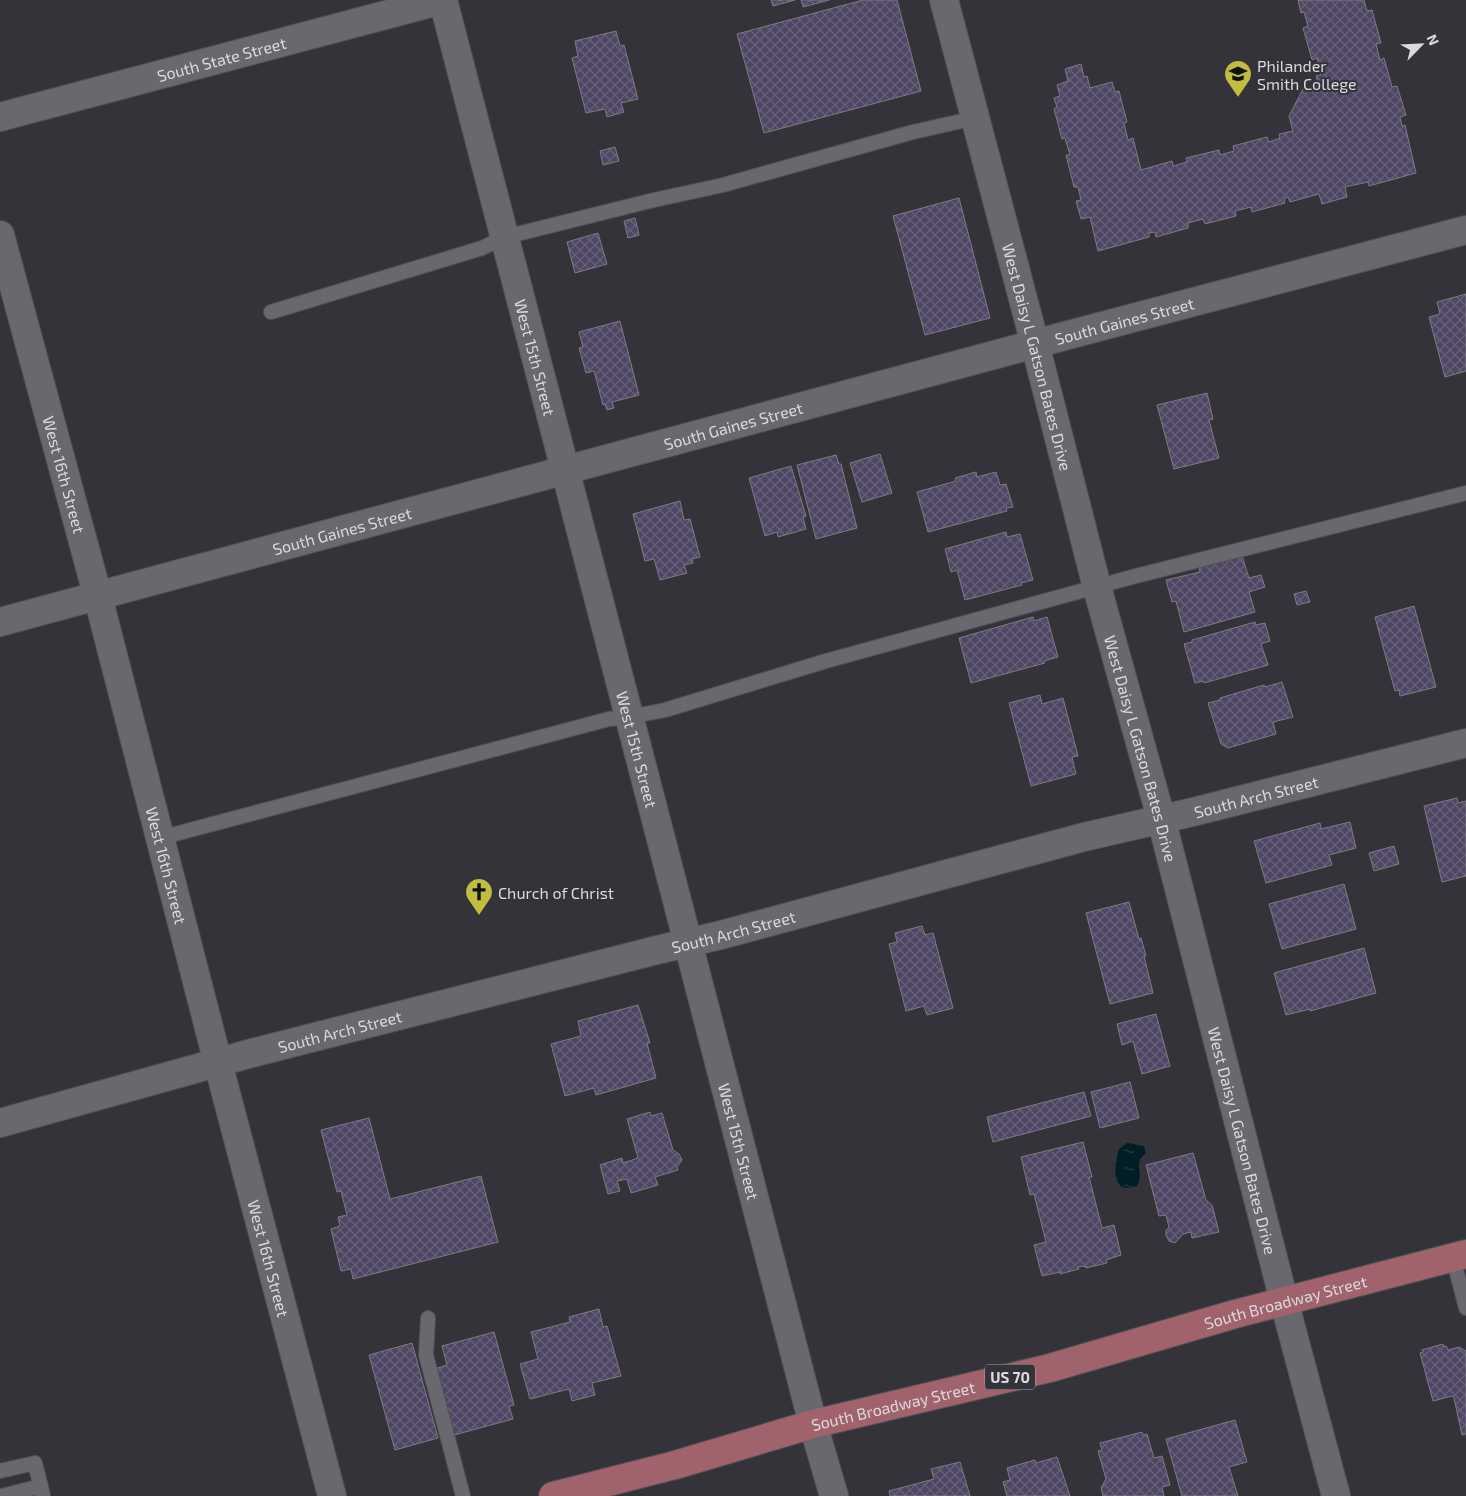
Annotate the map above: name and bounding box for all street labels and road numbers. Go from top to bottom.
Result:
street label: South State Street [155,32,288,85]
street label: West Daisy L Gatson Bates Drive [999,241,1076,473]
street label: South Gaines Street [1053,293,1196,348]
street label: West 15th Street [512,297,560,417]
street label: South Gaines Street [661,397,805,453]
street label: West 16th Street [40,414,90,535]
street label: South Gaines Street [270,502,413,558]
street label: West Daisy L Gatson Bates Drive [1101,633,1181,864]
street label: West 15th Street [613,689,662,809]
street label: South Arch Street [1192,771,1320,821]
street label: West 16th Street [143,805,191,926]
street label: South Arch Street [669,906,797,956]
street label: South Arch Street [276,1006,404,1056]
street label: West Daisy L Gatson Bates Drive [1205,1025,1281,1256]
street label: West 15th Street [715,1081,764,1201]
street label: West 16th Street [245,1198,294,1319]
street label: South Broadway Street [1202,1271,1369,1332]
road number: US 70 [985,1364,1035,1390]
street label: South Broadway Street [809,1377,977,1434]

